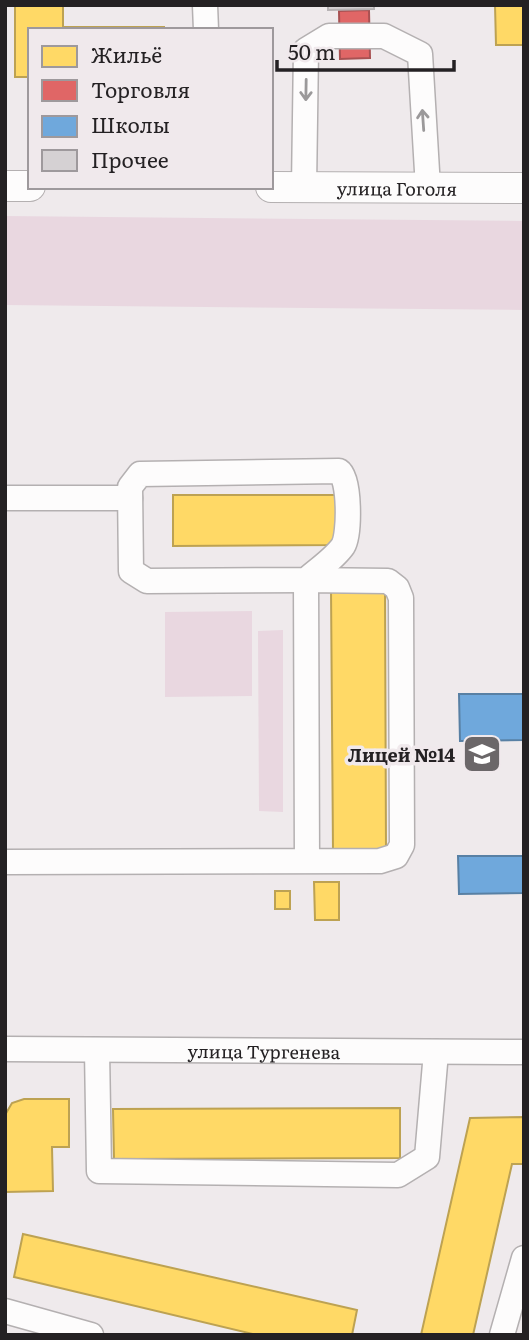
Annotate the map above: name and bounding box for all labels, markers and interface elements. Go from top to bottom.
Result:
legend [28,28,273,189]
scale bar [277,28,454,72]
text: 50 m [288,35,335,66]
text: Жильё [91,38,162,69]
text: Торговля [91,73,190,104]
one-way arrow [299,78,313,101]
text: Школы [91,108,170,139]
one-way arrow [416,109,429,132]
text: Прочее [91,143,169,174]
street label: улица Гоголя [337,174,457,201]
school or university icon: Лицей №14 [461,733,503,775]
place label: Лицей №14 [348,741,455,768]
street label: улица Тургенева [188,1037,341,1064]

